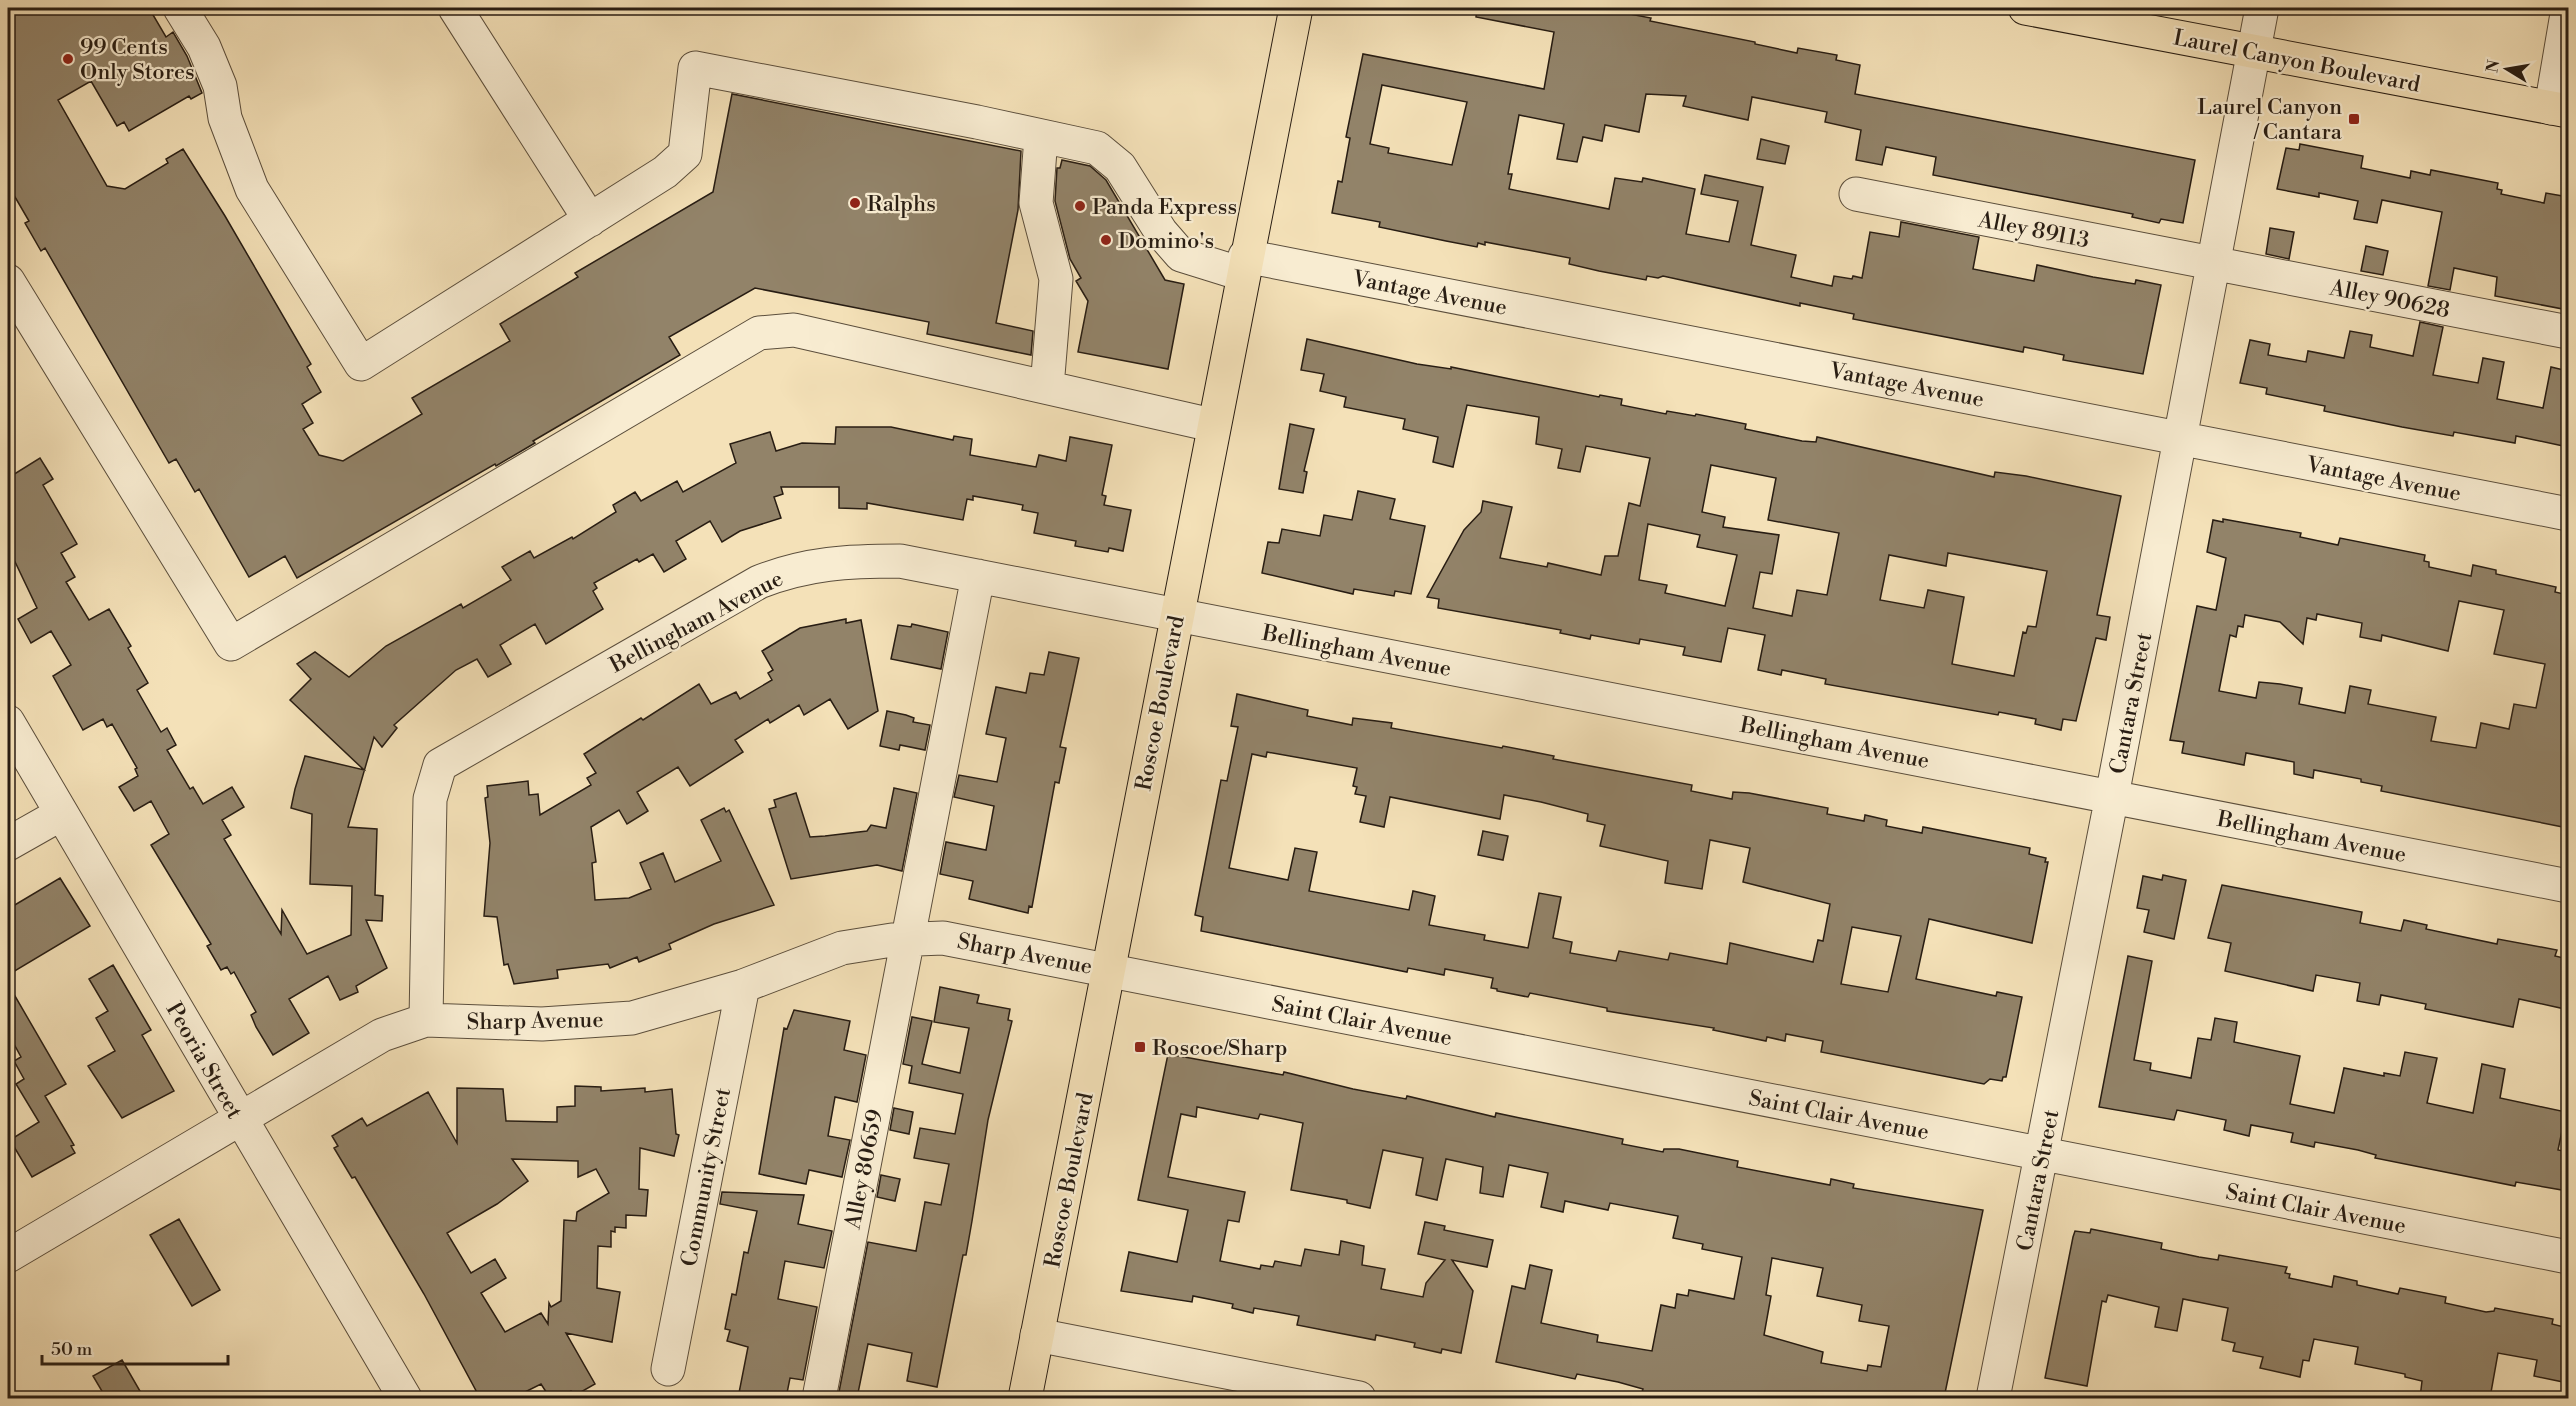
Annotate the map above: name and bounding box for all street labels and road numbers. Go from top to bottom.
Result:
street label: Laurel Canyon Boulevard [2171,24,2423,99]
street label: Alley 89113 [1975,206,2091,254]
street label: Vantage Avenue [1349,265,1509,322]
street label: Alley 90628 [2326,274,2452,324]
street label: Vantage Avenue [1826,357,1986,414]
street label: Vantage Avenue [2303,451,2463,508]
street label: Bellingham Avenue [605,565,788,680]
street label: Roscoe Boulevard [1130,613,1191,793]
street label: Bellingham Avenue [1259,620,1453,683]
street label: Cantara Street [2105,630,2158,776]
street label: Bellingham Avenue [1737,712,1931,775]
street label: Bellingham Avenue [2214,806,2408,869]
street label: Sharp Avenue [955,928,1094,981]
street label: Saint Clair Avenue [1269,991,1454,1052]
street label: Peoria Street [160,998,248,1124]
street label: Sharp Avenue [466,1007,604,1036]
street label: Community Street [676,1085,737,1269]
street label: Saint Clair Avenue [1746,1085,1931,1146]
street label: Roscoe Boulevard [1039,1090,1100,1270]
street label: Alley 80659 [839,1107,889,1232]
street label: Cantara Street [2012,1107,2065,1253]
street label: Saint Clair Avenue [2223,1179,2408,1240]

